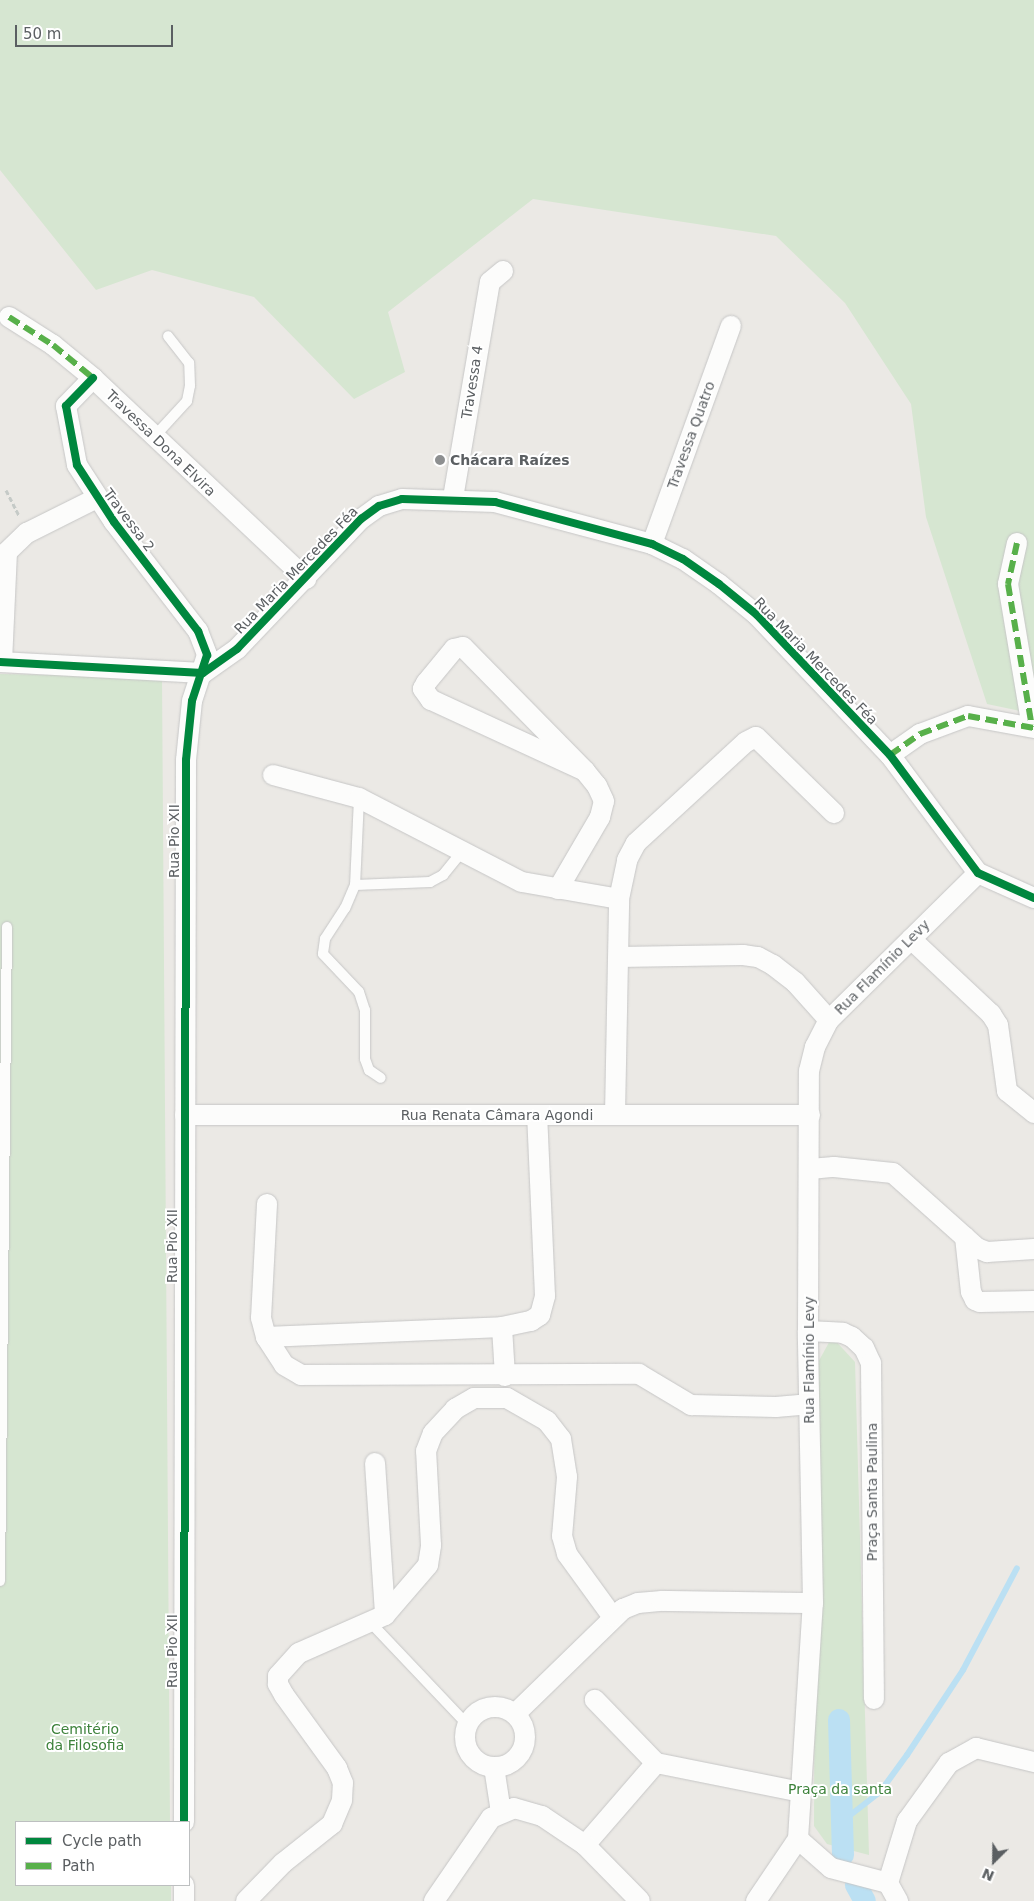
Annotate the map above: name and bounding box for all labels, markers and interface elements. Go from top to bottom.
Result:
scale bar [18,15,175,47]
text: 50 m [23,25,61,43]
street label: Travessa 4 [458,344,486,420]
street label: Travessa Quatro [664,379,718,491]
street label: Travessa Dona Elvira [103,386,219,500]
place label: Chácara Raízes [450,452,570,468]
marker: Chácara Raízes [434,454,446,466]
street label: Travessa 2 [100,485,158,555]
street label: Rua Maria Mercedes Féa [231,503,361,637]
street label: Rua Maria Mercedes Féa [751,594,881,728]
street label: Rua Pio XII [166,804,182,878]
street label: Rua Flamínio Levy [831,916,933,1018]
street label: Rua Renata Câmara Agondi [401,1107,593,1123]
street label: Rua Pio XII [164,1209,180,1283]
street label: Rua Flamínio Levy [801,1296,817,1424]
street label: Praça Santa Paulina [864,1423,880,1561]
street label: Rua Pio XII [164,1614,180,1688]
park label: Cemitério da Filosofia [46,1721,124,1754]
park label: Praça da santa [788,1781,892,1797]
legend [15,1821,190,1886]
text: Cycle path [62,1832,142,1850]
north arrow [969,1836,1019,1886]
text: Path [62,1857,95,1875]
text: N [980,1865,997,1884]

